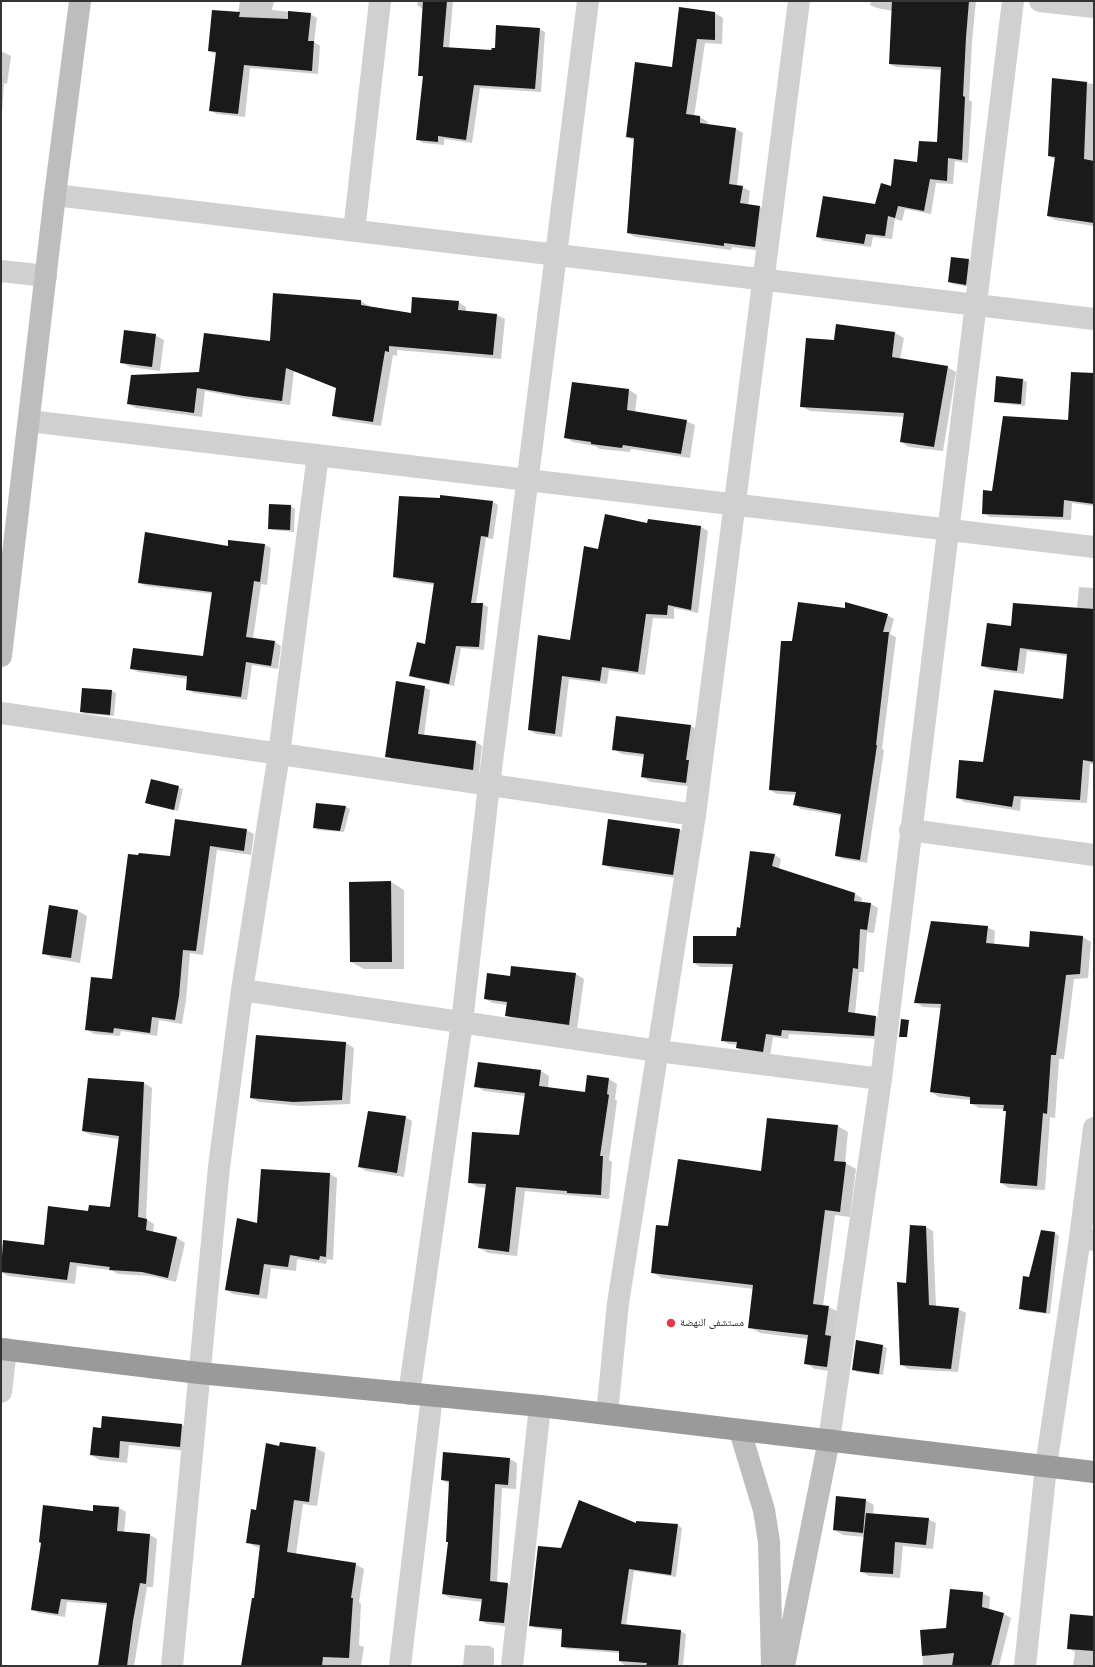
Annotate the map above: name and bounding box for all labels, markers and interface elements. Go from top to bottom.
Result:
place label: مستشفى النهضة [680,1316,744,1330]
marker: مستشفى النهضة [665,1317,677,1329]

